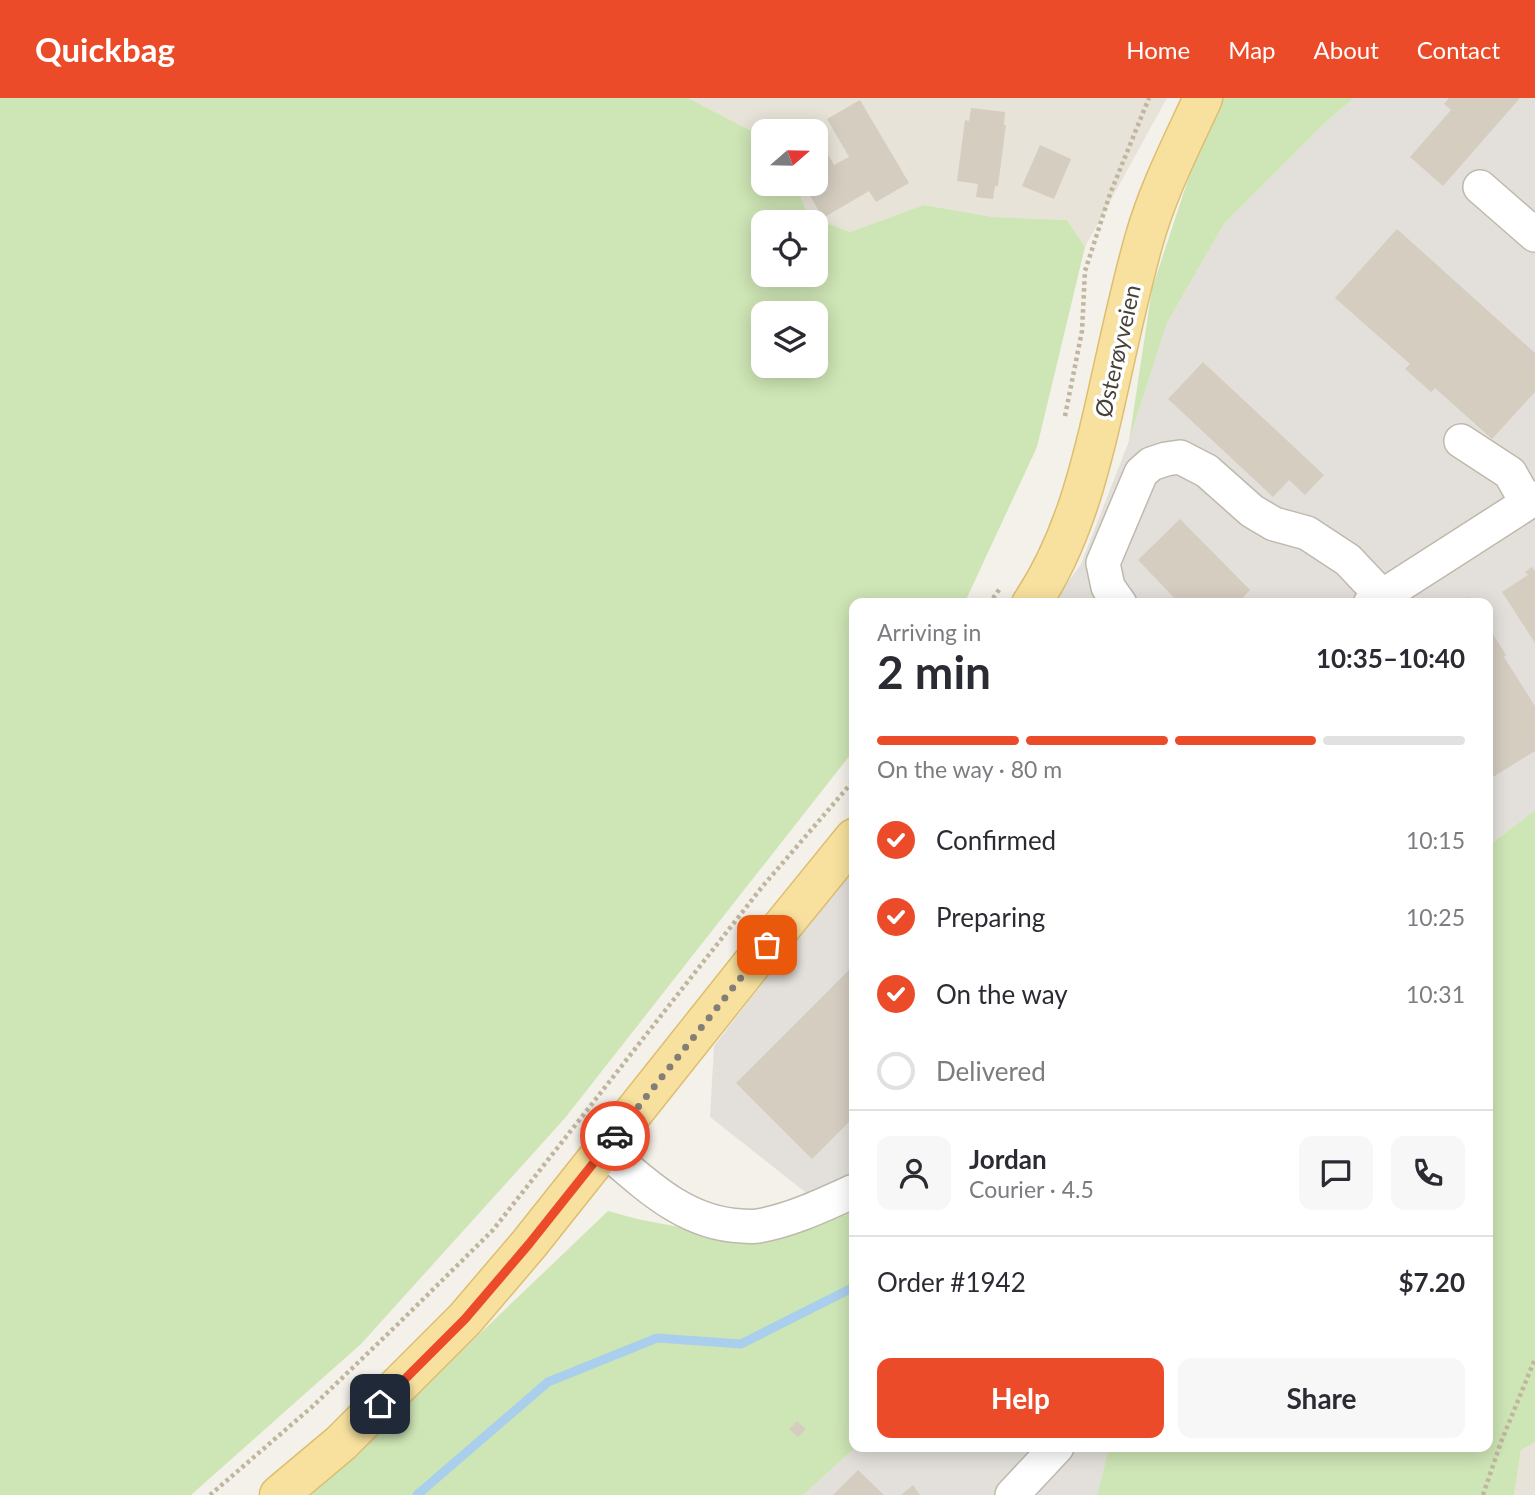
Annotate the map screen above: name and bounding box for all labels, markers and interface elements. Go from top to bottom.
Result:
text: Quickbag [35,29,175,69]
text: Home [1126,35,1190,64]
text: Map [1228,35,1276,64]
text: About [1314,35,1379,64]
text: Contact [1417,35,1500,64]
north arrow [751,119,828,196]
map controls [751,119,828,378]
button: locate [751,210,828,287]
street label: Østerøyveien [1088,282,1146,420]
button: layers [751,301,828,378]
text: Arriving in [877,618,981,646]
text: 10:35–10:40 [1316,642,1465,674]
text: 2 min [877,644,991,699]
text: On the way · 80 m [877,755,1062,783]
icon: check [877,821,915,859]
text: Confirmed [936,824,1056,856]
text: 10:15 [1406,826,1465,854]
icon: check [877,898,915,936]
text: Preparing [936,901,1045,933]
text: 10:25 [1406,903,1465,931]
pin [737,915,797,975]
icon: bag [748,926,786,964]
icon: check [877,975,915,1013]
text: On the way [936,978,1068,1010]
text: 10:31 [1406,980,1465,1008]
text: Delivered [936,1055,1046,1087]
courier [580,1101,650,1171]
icon: car [596,1117,634,1155]
button: person [877,1136,951,1210]
button: chat [1299,1136,1373,1210]
button: phone [1391,1136,1465,1210]
text: Jordan [969,1143,1047,1175]
text: Courier · 4.5 [969,1175,1094,1203]
text: Order #1942 [877,1266,1026,1298]
text: $7.20 [1399,1266,1465,1298]
button: Help [877,1358,1164,1438]
button: Share [1178,1358,1465,1438]
pin [350,1374,410,1434]
icon: home [361,1385,399,1423]

